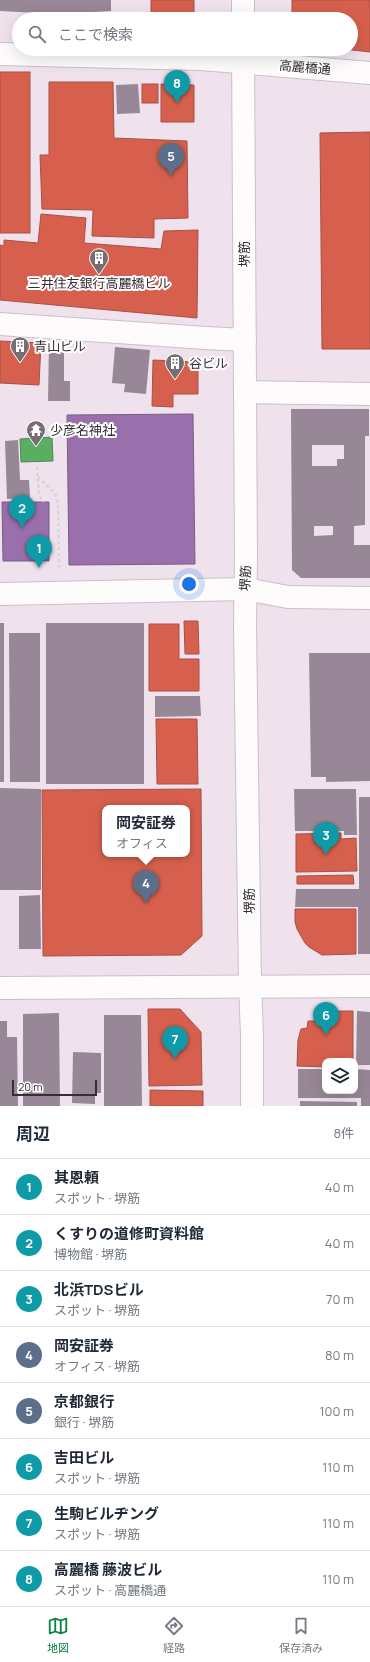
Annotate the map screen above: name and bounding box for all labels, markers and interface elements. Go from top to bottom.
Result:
search box [12,12,358,56]
icon: search [26,23,48,45]
text: ここで検索 [58,24,133,45]
street label: 高麗橋通 [278,56,332,78]
pin: 8 [164,70,190,103]
pin: 5 [158,143,184,176]
street label: 堺筋 [235,241,253,267]
building icon: 三井住友銀行高麗橋ビル [88,247,110,275]
place label: 三井住友銀行高麗橋ビル [27,274,171,292]
building icon: 青山ビル [9,335,31,363]
place label: 青山ビル [34,337,86,355]
building icon: 谷ビル [164,352,186,380]
place label: 谷ビル [189,354,228,372]
temple icon: 少彦名神社 [25,419,47,447]
place label: 少彦名神社 [50,421,115,439]
pin: 2 [9,495,35,528]
pin: 1 [26,535,52,568]
street label: 堺筋 [236,565,254,591]
your location [179,574,199,594]
popup [102,805,190,857]
text: 岡安証券 [116,812,176,833]
pin: 3 [313,822,339,855]
text: オフィス [116,834,168,852]
pin: 4 [133,870,159,903]
street label: 堺筋 [240,888,258,914]
pin: 6 [313,1002,339,1035]
pin: 7 [162,1026,188,1059]
map controls [322,1058,358,1094]
button: layers [322,1058,358,1094]
scale bar [12,1078,97,1097]
text: 20 m [18,1079,43,1094]
text: 周辺 [16,1122,50,1145]
text: 8件 [333,1124,354,1142]
text: 其恩頼 [54,1167,99,1188]
text: 1 [26,1178,32,1196]
text: 40 m [325,1178,354,1196]
text: スポット · 堺筋 [54,1189,140,1207]
text: くすりの道修町資料館 [54,1223,204,1244]
text: 2 [25,1234,33,1252]
text: 40 m [325,1234,354,1252]
text: 博物館 · 堺筋 [54,1245,127,1263]
text: 北浜TDSビル [54,1279,143,1300]
text: 3 [25,1290,33,1308]
text: 70 m [326,1290,354,1308]
text: スポット · 堺筋 [54,1301,140,1319]
text: 岡安証券 [54,1335,114,1356]
text: 4 [25,1346,33,1364]
text: 80 m [325,1346,354,1364]
text: オフィス · 堺筋 [54,1357,140,1375]
text: 京都銀行 [54,1391,114,1412]
text: 5 [25,1402,33,1420]
text: 100 m [319,1402,354,1420]
text: 銀行 · 堺筋 [54,1413,114,1431]
text: 吉田ビル [54,1447,114,1468]
text: 6 [25,1458,33,1476]
text: 110 m [322,1458,354,1476]
text: スポット · 堺筋 [54,1469,140,1487]
text: 生駒ビルヂング [54,1503,159,1524]
text: 7 [26,1514,32,1532]
text: 110 m [322,1514,354,1532]
text: スポット · 堺筋 [54,1525,140,1543]
text: 高麗橋 藤波ビル [54,1559,162,1580]
text: 8 [25,1570,33,1588]
text: 110 m [322,1570,354,1588]
text: スポット · 高麗橋通 [54,1581,166,1599]
tab: 地図 [47,1615,69,1655]
tab: 経路 [163,1615,185,1655]
tab: 保存済み [279,1615,323,1655]

